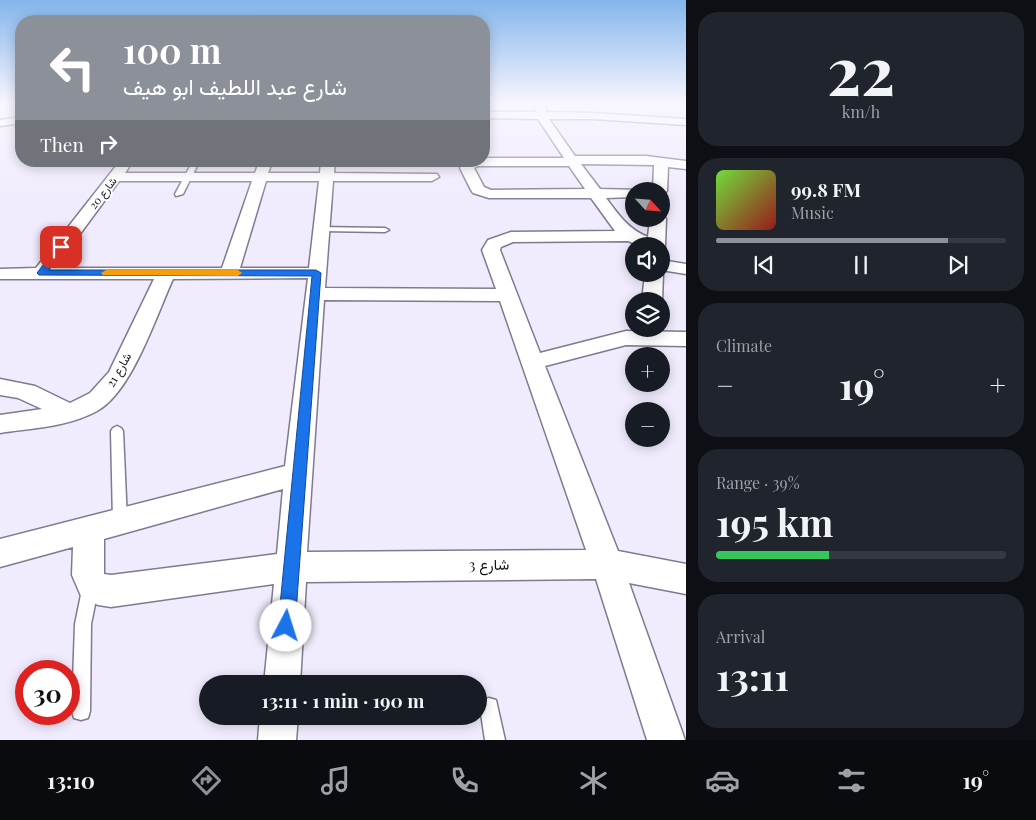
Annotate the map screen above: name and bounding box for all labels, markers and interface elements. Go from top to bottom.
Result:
text: 22 [827,25,895,111]
text: 100 m [123,26,221,73]
icon: left [40,35,105,100]
text: شارع عبد اللطيف ابو هيف [123,71,347,101]
text: km/h [842,101,880,122]
icon: right [94,130,122,158]
text: Then [40,131,84,157]
street label: شارع 20 [85,173,121,212]
text: 99.8 FM [791,176,861,202]
north arrow [625,182,670,228]
map controls [625,182,670,447]
text: Music [791,202,834,223]
pin [40,226,82,268]
icon: arrive [47,233,75,261]
button: sound [625,237,670,282]
icon: previous [750,251,778,279]
icon: pause [847,251,875,279]
icon: next [944,251,972,279]
button: layers [625,292,670,337]
text: Climate [716,335,772,356]
button: + [625,347,670,392]
street label: شارع 21 [102,349,136,391]
text: 19° [839,359,885,410]
text: − [716,366,734,403]
text: + [990,366,1006,403]
button: − [625,402,670,447]
text: Range · 39% [716,472,800,493]
text: 195 km [716,496,833,547]
street label: شارع 3 [468,554,510,576]
position arrow [259,599,311,651]
text: Arrival [716,626,765,647]
text: 13:11 [716,650,789,701]
speed limit sign: 30 [15,660,80,725]
text: 13:11 · 1 min · 190 m [262,687,424,713]
icon: directions [189,763,224,798]
icon: music [318,763,353,798]
icon: phone [447,763,482,798]
icon: climate [576,763,611,798]
icon: car [705,763,740,798]
icon: filters [834,763,869,798]
text: 13:10 [47,765,95,795]
text: 19° [962,765,989,795]

